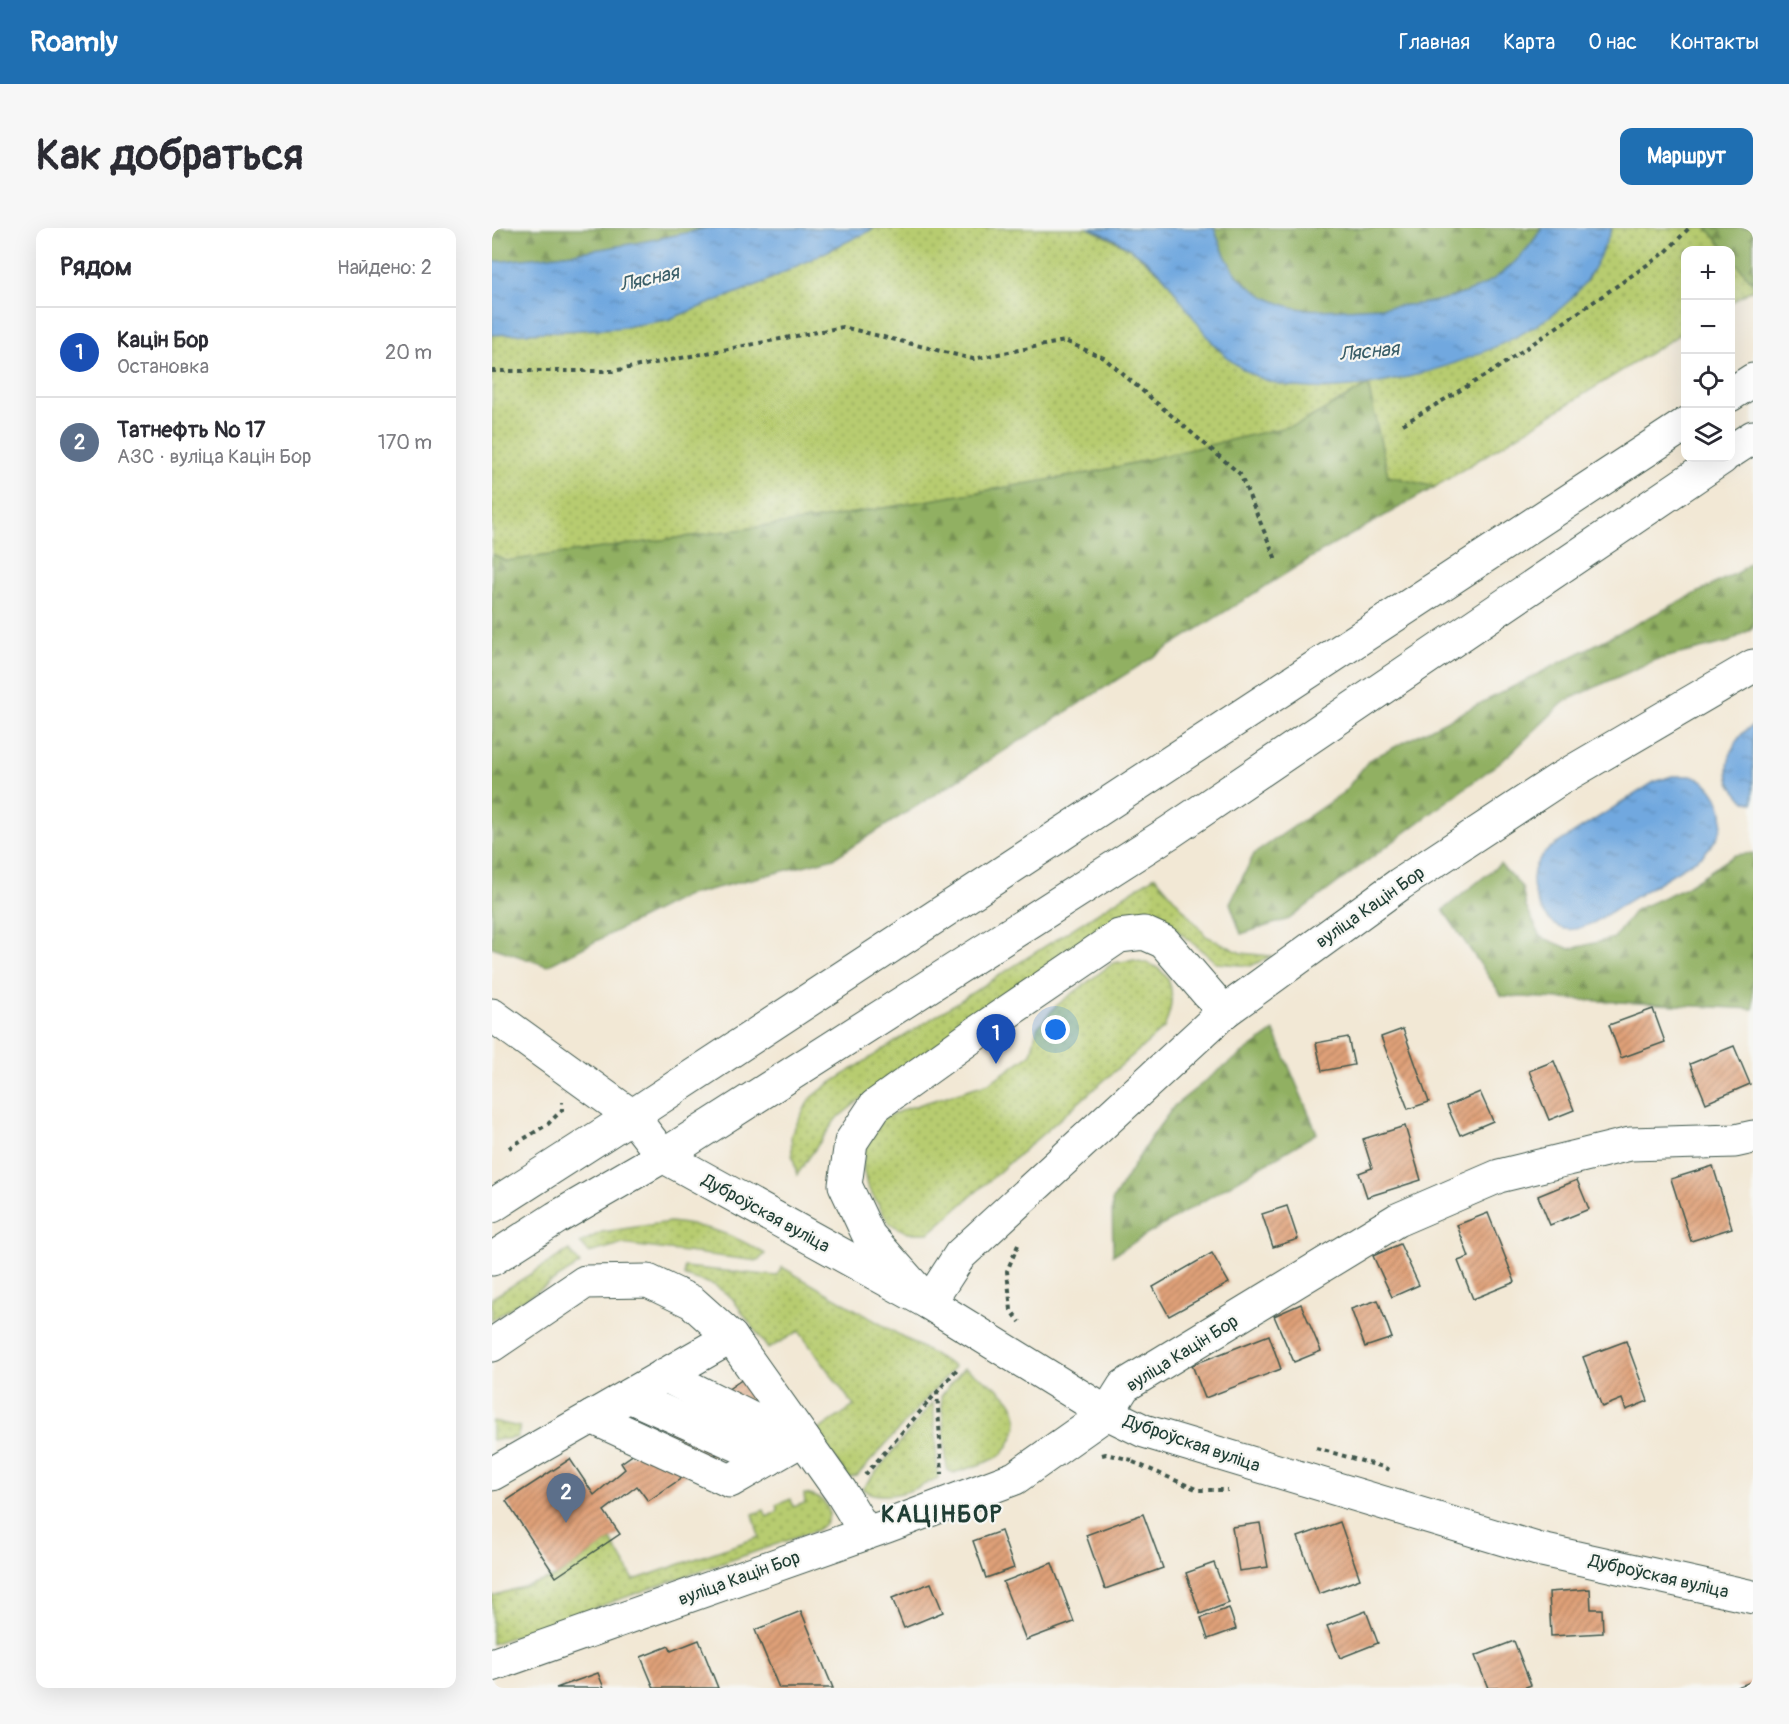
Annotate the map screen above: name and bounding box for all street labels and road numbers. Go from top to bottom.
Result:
street label: вуліца Кацін Бор [1311,861,1429,953]
street label: Дуброўская вуліца [697,1168,834,1258]
street label: вуліца Кацін Бор [1122,1310,1243,1397]
street label: Дуброўская вуліца [1120,1409,1263,1478]
street label: вуліца Кацін Бор [675,1546,803,1611]
street label: Дуброўская вуліца [1586,1549,1731,1604]

